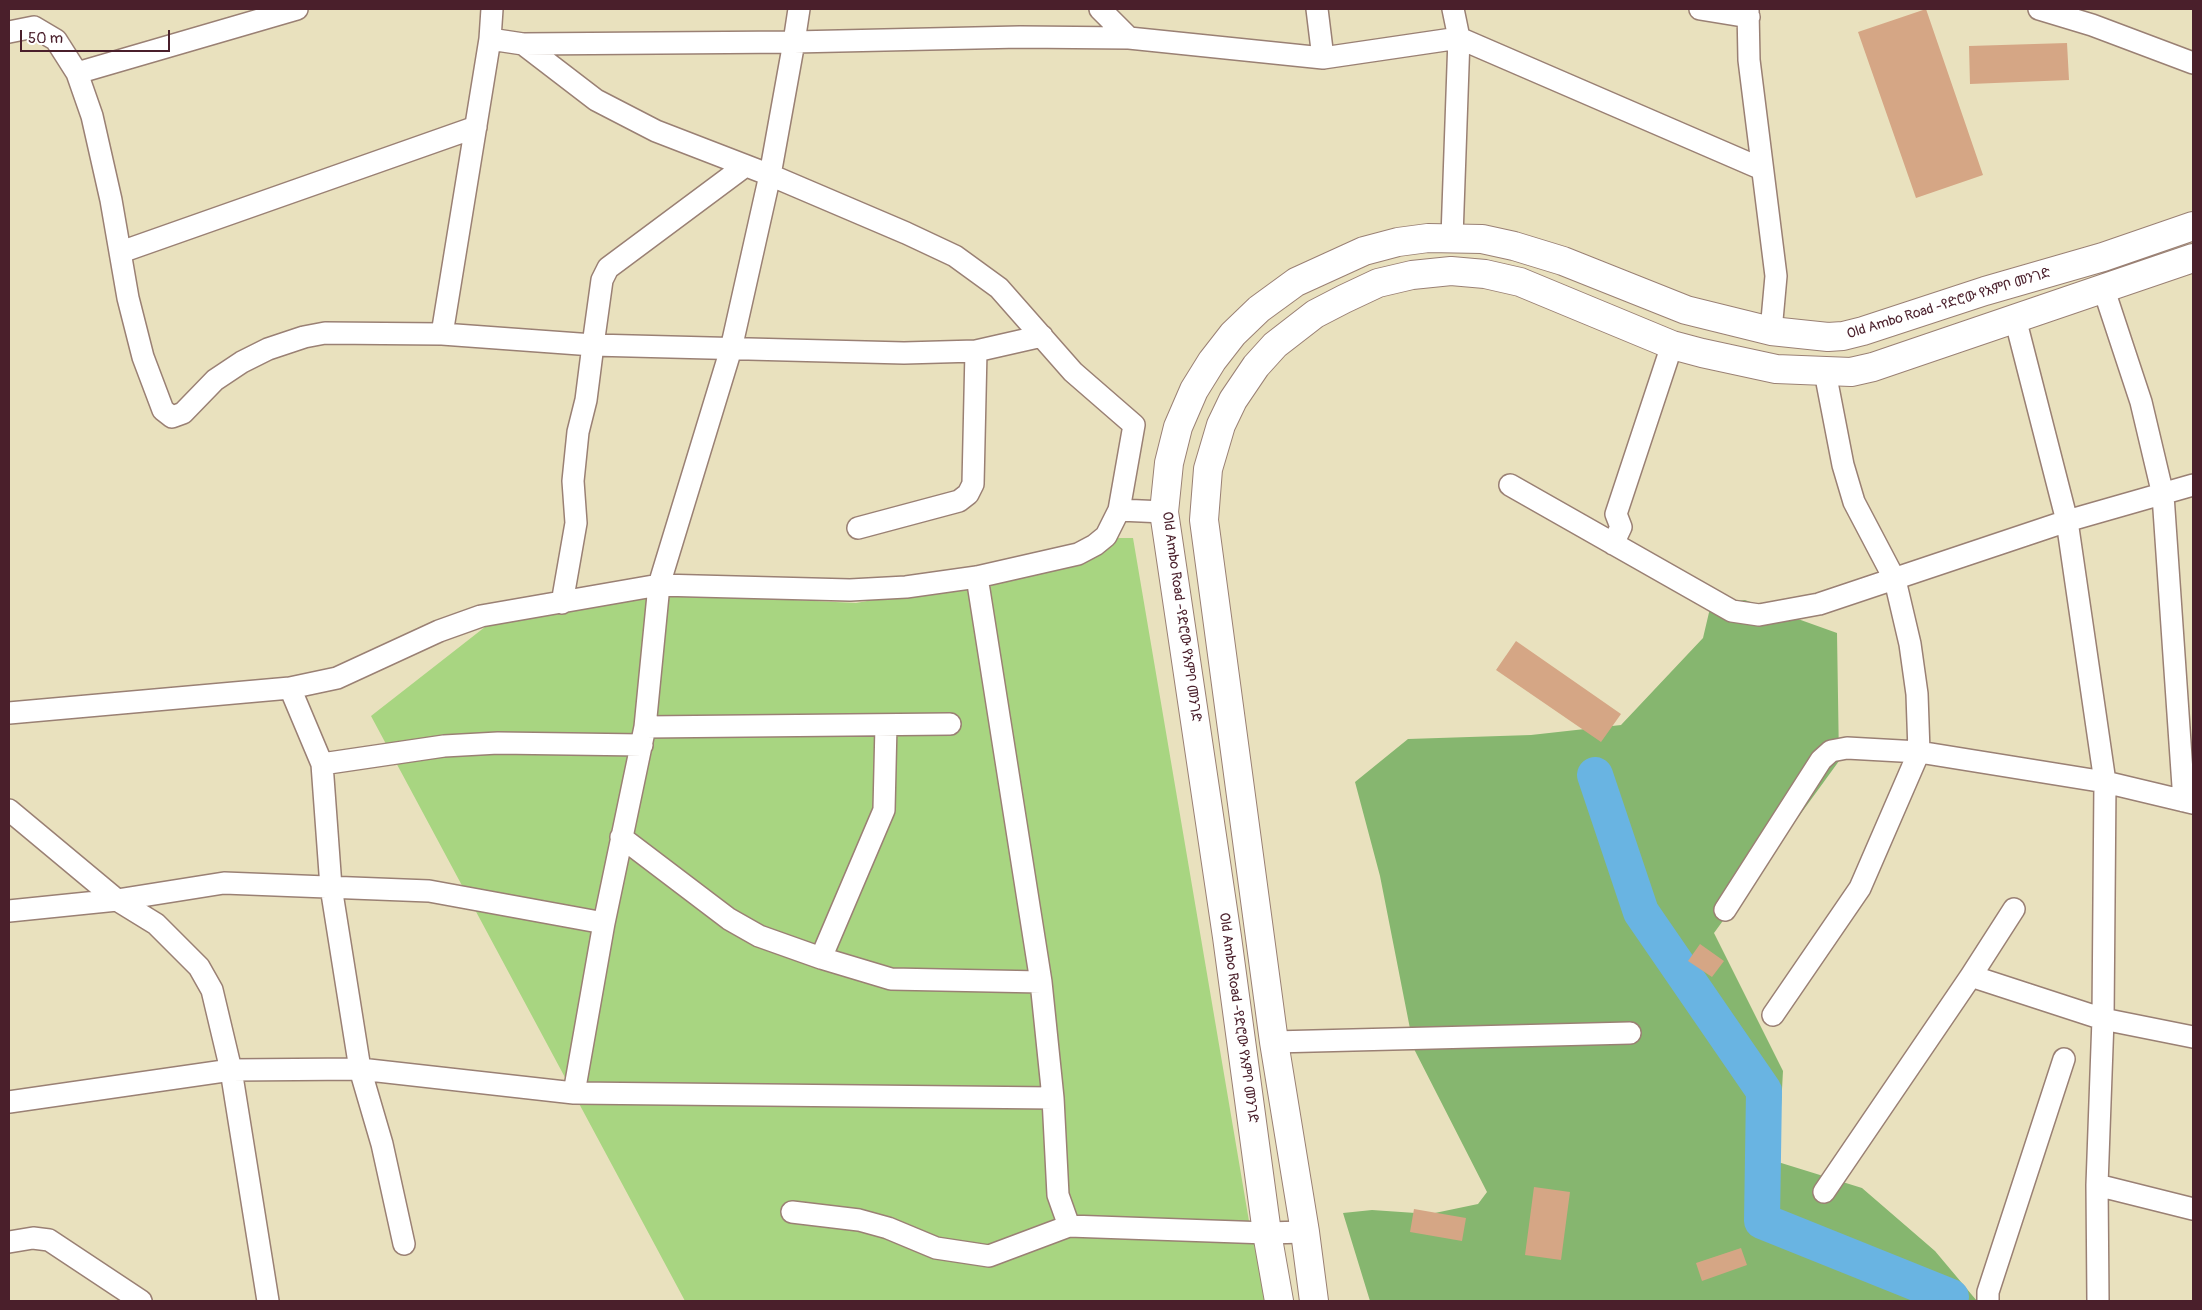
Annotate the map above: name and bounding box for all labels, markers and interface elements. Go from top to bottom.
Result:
scale bar [22,20,172,52]
text: 50 m [28,29,63,48]
street label: Old Ambo Road -የድሮው የአምቦ መንገድ [1845,265,2053,343]
street label: Old Ambo Road -የድሮው የአምቦ መንገድ [1158,511,1204,723]
street label: Old Ambo Road -የድሮው የአምቦ መንገድ [1215,912,1261,1124]

